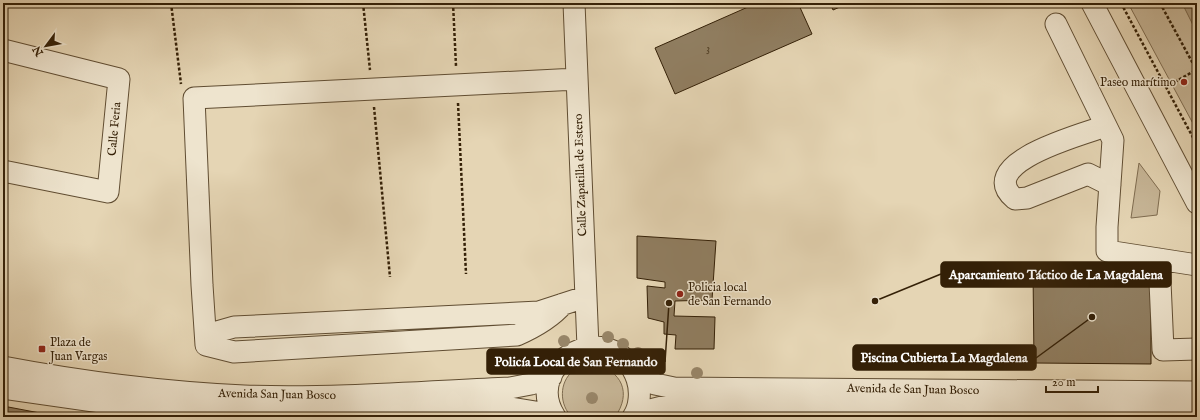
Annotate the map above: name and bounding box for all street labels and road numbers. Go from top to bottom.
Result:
street label: Calle Feria [105,101,124,157]
street label: Calle Zapatilla de Estero [571,113,591,237]
street label: Avenida de San Juan Bosco [846,381,980,399]
street label: Avenida San Juan Bosco [217,386,337,404]

